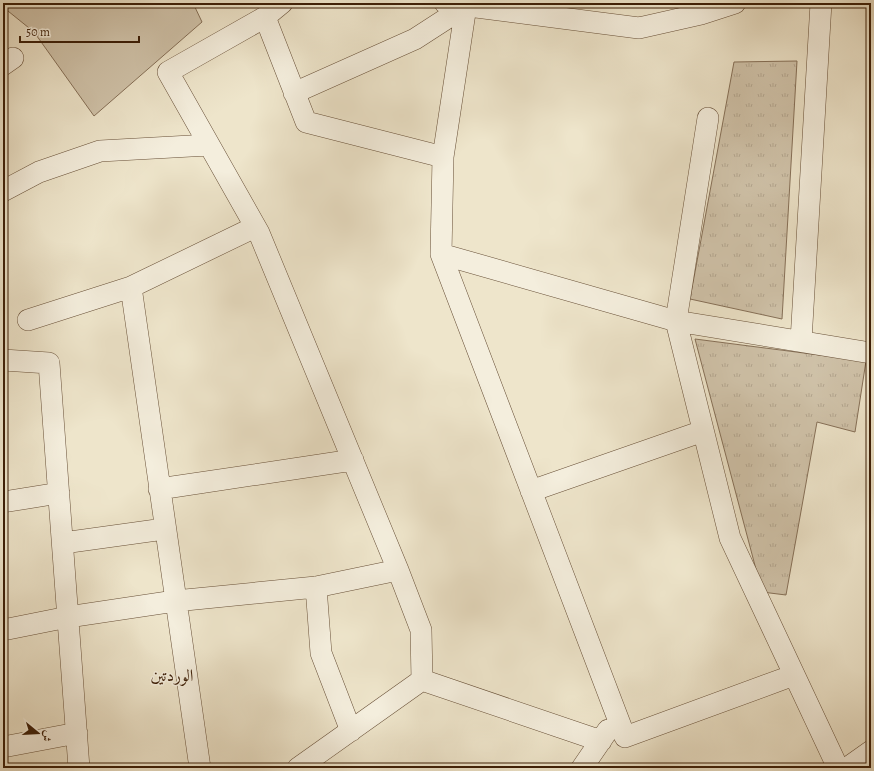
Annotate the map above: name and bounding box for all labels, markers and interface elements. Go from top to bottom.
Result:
scale bar [20,18,139,44]
text: 50 m [26,24,50,40]
district label: الوردتين [150,664,194,687]
north arrow [18,713,58,753]
text: ش [38,728,56,744]

